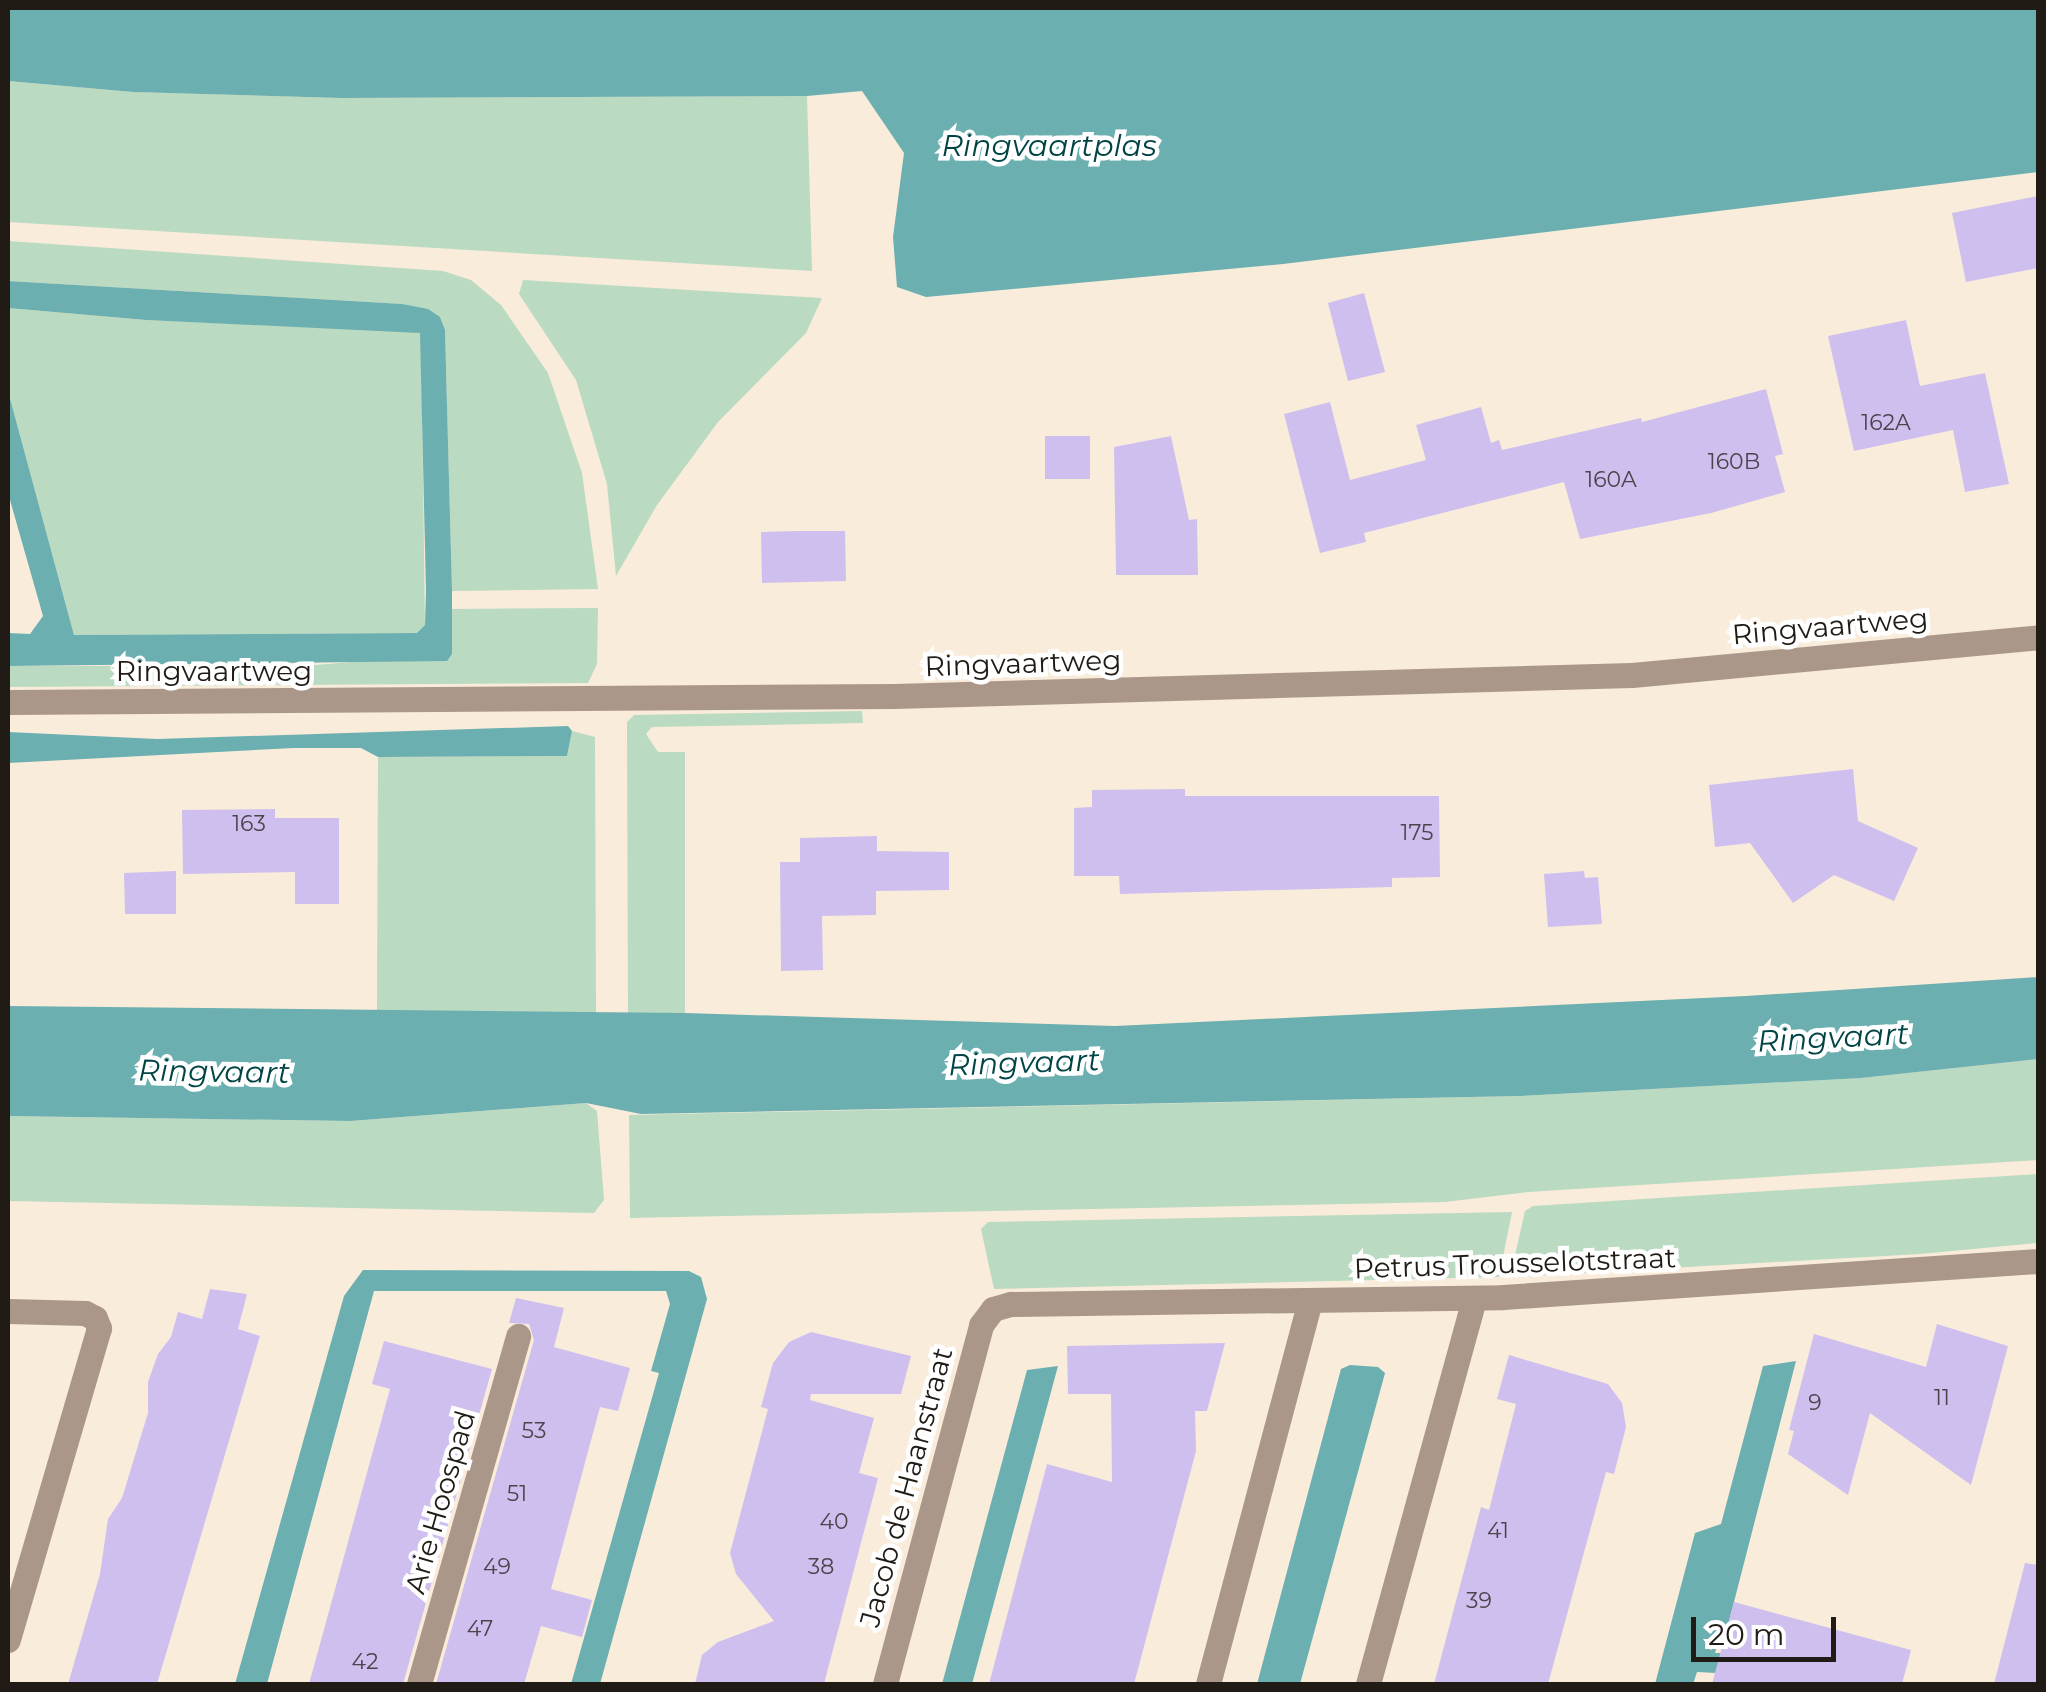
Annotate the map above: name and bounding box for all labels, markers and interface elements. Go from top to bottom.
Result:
water label: Ringvaartplas [941,128,1157,164]
house number: 162A [1861,410,1911,436]
house number: 160B [1708,449,1760,475]
house number: 160A [1585,467,1637,493]
street label: Ringvaartweg [1731,601,1929,651]
street label: Ringvaartweg [924,643,1122,683]
street label: Ringvaartweg [116,654,312,688]
house number: 163 [232,811,266,837]
house number: 175 [1401,820,1433,846]
water label: Ringvaart [1756,1016,1910,1060]
water label: Ringvaart [948,1042,1100,1084]
water label: Ringvaart [138,1053,290,1091]
street label: Petrus Trousselotstraat [1353,1241,1677,1285]
street label: Jacob de Haanstraat [853,1344,959,1630]
house number: 11 [1934,1385,1950,1411]
house number: 9 [1808,1390,1822,1416]
street label: Arie Hoospad [398,1407,482,1597]
house number: 53 [522,1418,546,1444]
house number: 51 [507,1481,527,1507]
house number: 40 [819,1509,849,1535]
house number: 41 [1487,1518,1509,1544]
house number: 49 [483,1554,511,1580]
house number: 38 [808,1554,834,1580]
house number: 39 [1466,1588,1492,1614]
scale bar [1696,1597,1841,1659]
house number: 47 [467,1616,493,1642]
text: 20 m [1708,1616,1785,1653]
house number: 42 [352,1649,378,1675]

